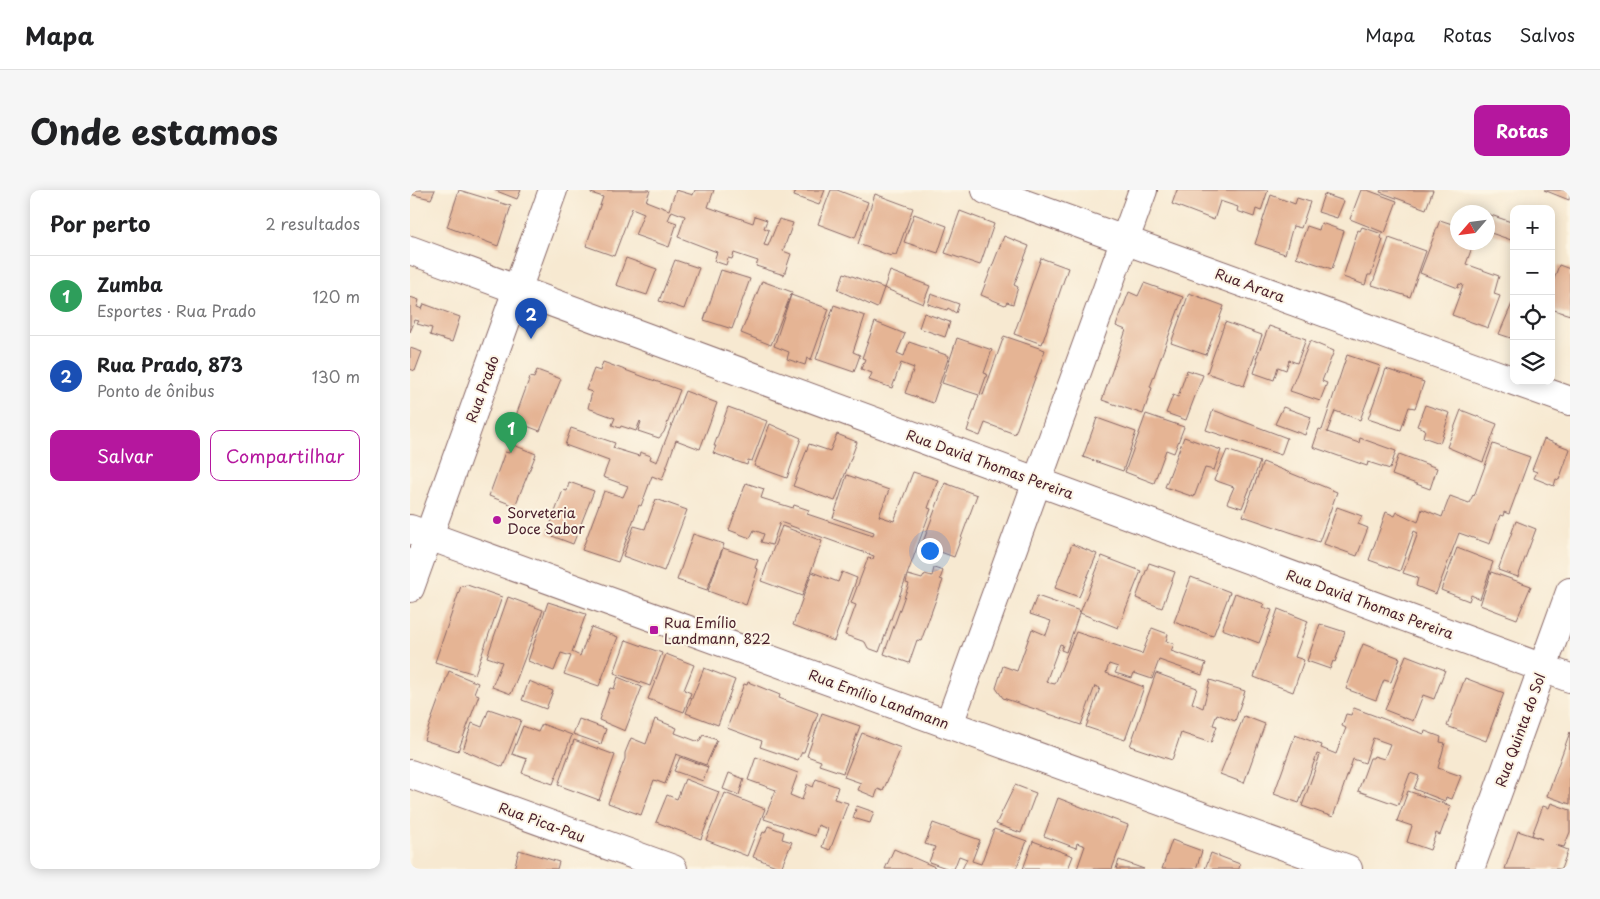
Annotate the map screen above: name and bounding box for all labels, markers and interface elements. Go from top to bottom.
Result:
text: Mapa [25,17,94,53]
text: Mapa [1365,21,1415,48]
text: Rotas [1443,21,1492,48]
text: Salvos [1520,21,1575,48]
text: Onde estamos [30,104,278,157]
button: Rotas [1474,105,1570,156]
north arrow [1450,205,1495,250]
map controls [1510,205,1555,385]
button: + [1510,205,1555,250]
text: Por perto [50,207,150,239]
text: 2 resultados [266,211,360,235]
button: − [1510,250,1555,295]
street label: Rua Arara [1212,263,1288,307]
text: Zumba [97,270,163,298]
text: 1 [62,284,70,308]
text: 120 m [313,284,360,308]
button: locate [1510,295,1555,340]
text: Esportes · Rua Prado [97,298,256,322]
pin: 2 [515,298,547,339]
button: layers [1510,340,1555,385]
text: Rua Prado, 873 [97,350,243,378]
street label: Rua Prado [460,352,504,425]
text: 2 [60,364,72,388]
text: 130 m [312,364,360,388]
text: Ponto de ônibus [97,378,214,402]
pin: 1 [495,412,527,453]
street label: Rua David Thomas Pereira [903,424,1077,504]
button: Salvar [50,430,200,481]
button: Compartilhar [210,430,360,481]
place label: Sorveteria Doce Sabor [507,502,585,539]
marker: Sorveteria Doce Sabor [491,514,503,526]
your location [917,538,943,564]
street label: Rua David Thomas Pereira [1283,564,1457,644]
place label: Rua Emílio Landmann, 822 [664,612,771,649]
marker: Rua Emílio Landmann, 822 [648,624,660,636]
street label: Rua Emílio Landmann [806,664,952,734]
street label: Rua Quinta do Sol [1490,670,1550,790]
street label: Rua Pica-Pau [496,797,588,847]

